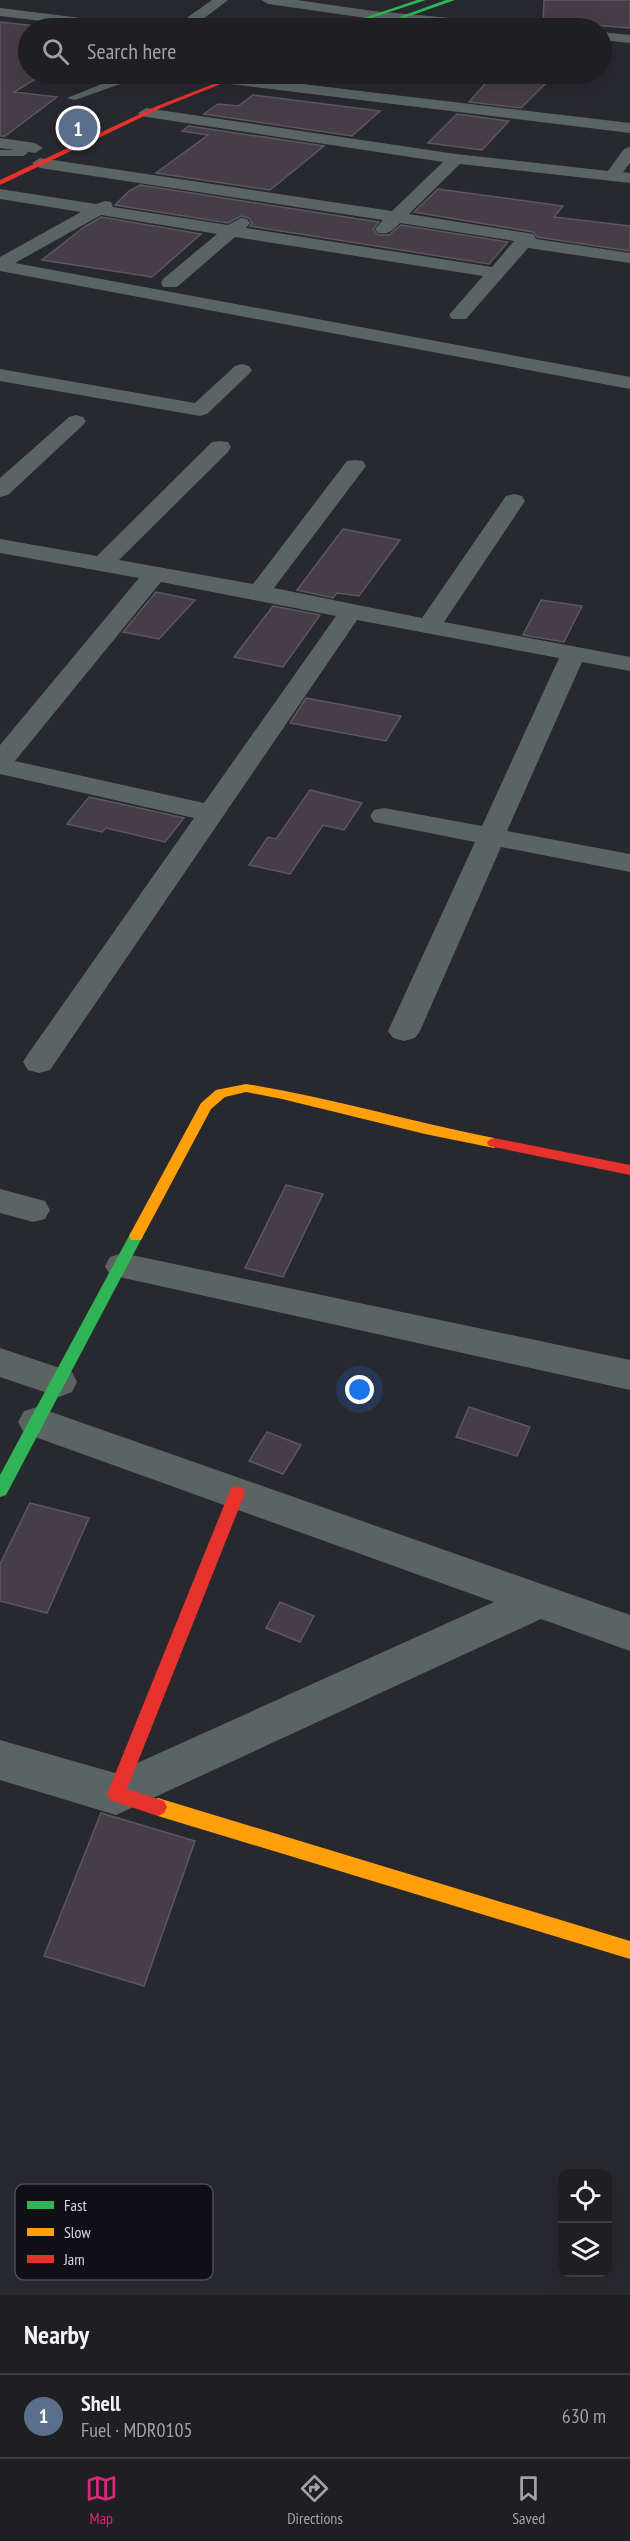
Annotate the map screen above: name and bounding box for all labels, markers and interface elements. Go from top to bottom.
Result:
search box [18,18,612,84]
icon: search [39,35,72,68]
text: Search here [87,37,176,65]
pin: 1 [58,106,98,150]
your location [345,1375,374,1404]
map controls [558,2169,612,2277]
button: locate [558,2169,612,2223]
legend [15,2184,213,2280]
text: Fast [64,2195,87,2215]
text: Slow [64,2222,91,2242]
button: layers [558,2223,612,2277]
text: Jam [63,2249,85,2269]
text: Nearby [24,2318,89,2351]
text: Shell [81,2389,121,2417]
text: 1 [39,2403,48,2429]
text: 630 m [562,2403,606,2429]
text: Fuel · MDR0105 [81,2417,192,2443]
tab: Map [85,2472,118,2528]
tab: Directions [287,2472,343,2528]
tab: Saved [512,2472,545,2528]

